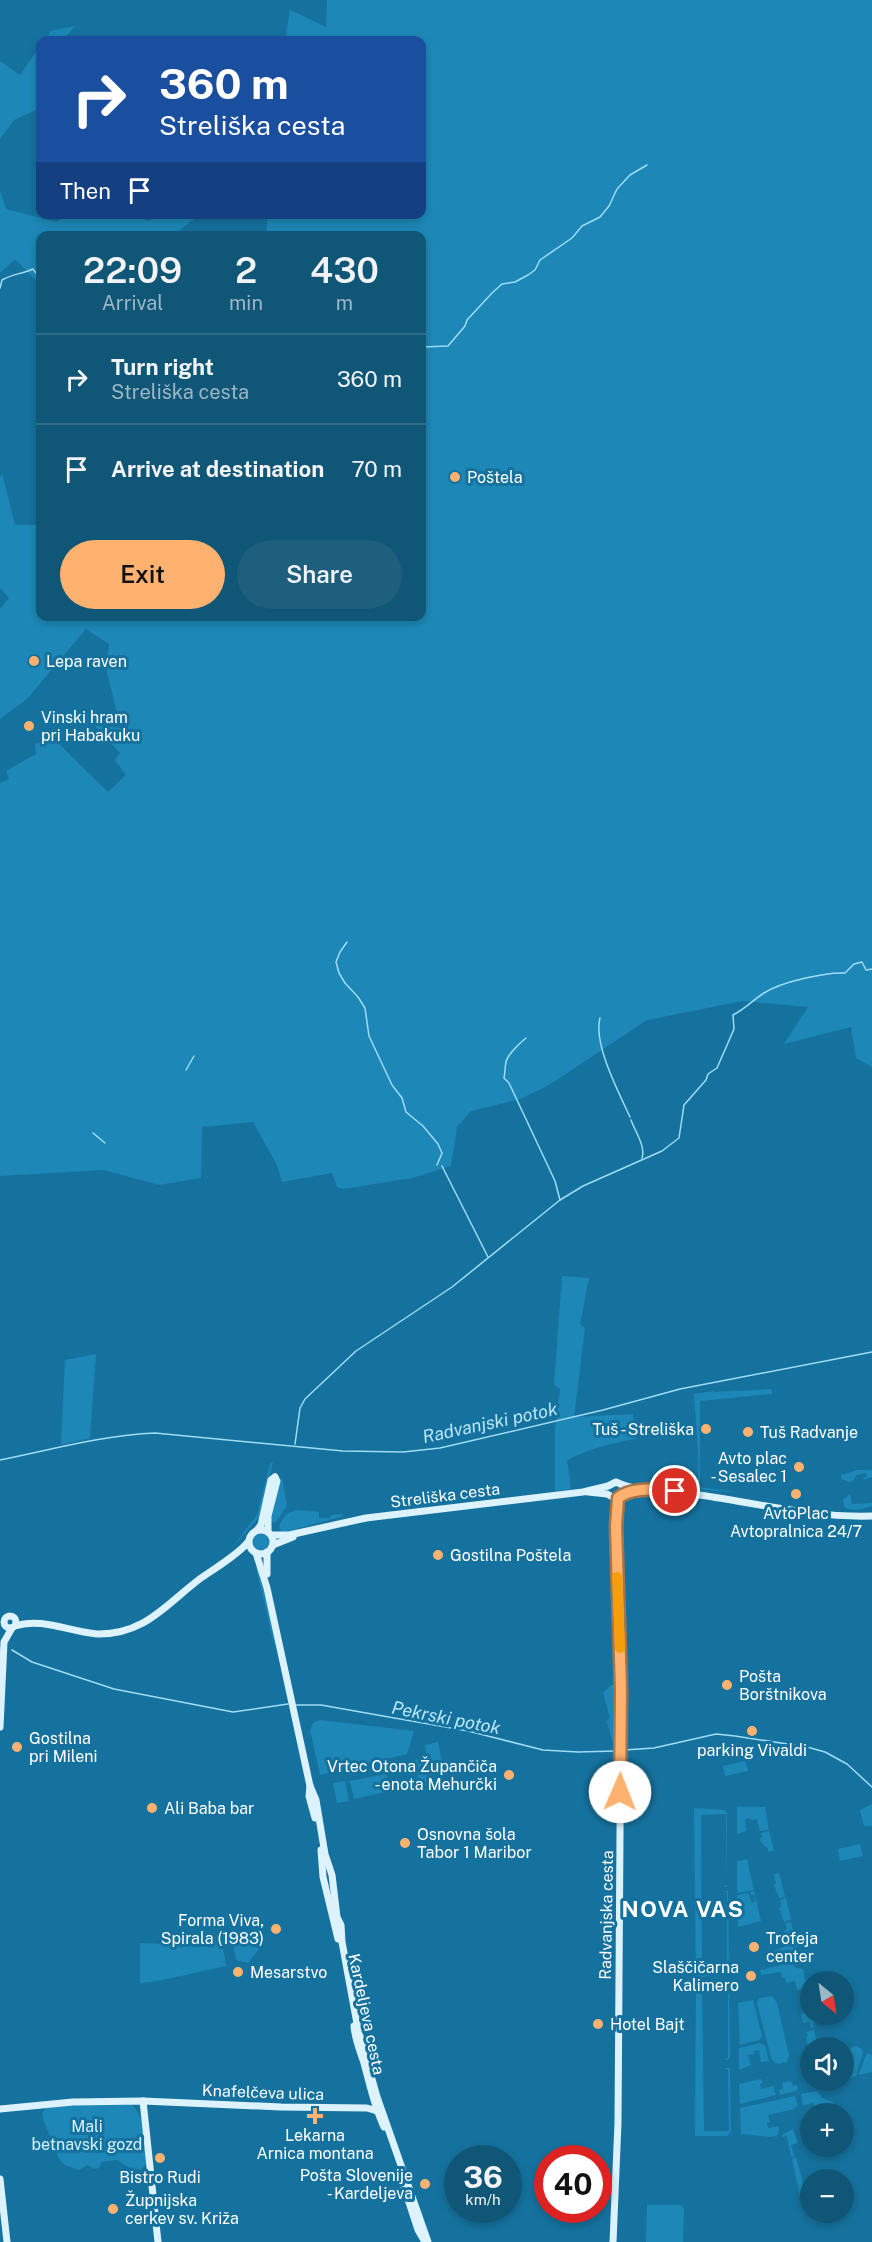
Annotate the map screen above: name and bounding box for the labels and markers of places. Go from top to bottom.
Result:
place label: Poštela [467,468,523,487]
marker: Poštela [448,470,462,484]
place label: Lepa raven [46,652,127,671]
marker: Lepa raven [27,654,41,668]
place label: Vinski hram pri Habakuku [41,708,140,745]
marker: Vinski hram pri Habakuku [22,719,36,733]
place label: Tuš - Streliška [592,1420,694,1439]
marker: Tuš - Streliška [699,1422,713,1436]
place label: Tuš Radvanje [760,1423,858,1442]
marker: Tuš Radvanje [741,1425,755,1439]
place label: Avto plac - Sesalec 1 [710,1449,787,1486]
marker: Avto plac - Sesalec 1 [792,1460,806,1474]
pin [649,1465,700,1516]
marker: AvtoPlac Avtopralnica 24/7 [789,1487,803,1501]
place label: AvtoPlac Avtopralnica 24/7 [730,1504,862,1541]
place label: Gostilna Poštela [450,1546,571,1565]
marker: Gostilna Poštela [431,1548,445,1562]
place label: Pošta Borštnikova [739,1667,827,1704]
marker: Pošta Borštnikova [720,1678,734,1692]
marker: parking Vivaldi [745,1724,759,1738]
place label: Gostilna pri Mileni [29,1729,98,1766]
marker: Gostilna pri Mileni [10,1740,24,1754]
place label: parking Vivaldi [697,1741,807,1760]
place label: Vrtec Otona Župančiča - enota Mehurčki [327,1756,497,1794]
marker: Vrtec Otona Župančiča - enota Mehurčki [502,1768,516,1782]
place label: Ali Baba bar [164,1799,254,1818]
marker: Ali Baba bar [145,1801,159,1815]
place label: Osnovna šola Tabor 1 Maribor [417,1825,532,1862]
marker: Osnovna šola Tabor 1 Maribor [398,1836,412,1850]
place label: Forma Viva, Spirala (1983) [161,1911,264,1948]
marker: Forma Viva, Spirala (1983) [269,1922,283,1936]
place label: Trofeja center [766,1929,818,1966]
marker: Trofeja center [747,1940,761,1954]
place label: Slaščičarna Kalimero [652,1958,739,1995]
place label: Mesarstvo [250,1963,327,1982]
marker: Mesarstvo [231,1965,245,1979]
marker: Slaščičarna Kalimero [744,1969,758,1983]
place label: Hotel Bajt [610,2015,685,2034]
marker: Hotel Bajt [591,2017,605,2031]
marker: Lekarna Arnica montana [308,2109,322,2123]
place label: Lekarna Arnica montana [257,2126,373,2163]
marker: Bistro Rudi [153,2151,167,2165]
place label: Pošta Slovenije - Kardeljeva [300,2166,413,2203]
place label: Bistro Rudi [119,2168,201,2187]
marker: Pošta Slovenije - Kardeljeva [418,2177,432,2191]
place label: Župnijska cerkev sv. Križa [125,2190,239,2228]
marker: Župnijska cerkev sv. Križa [106,2202,120,2216]

